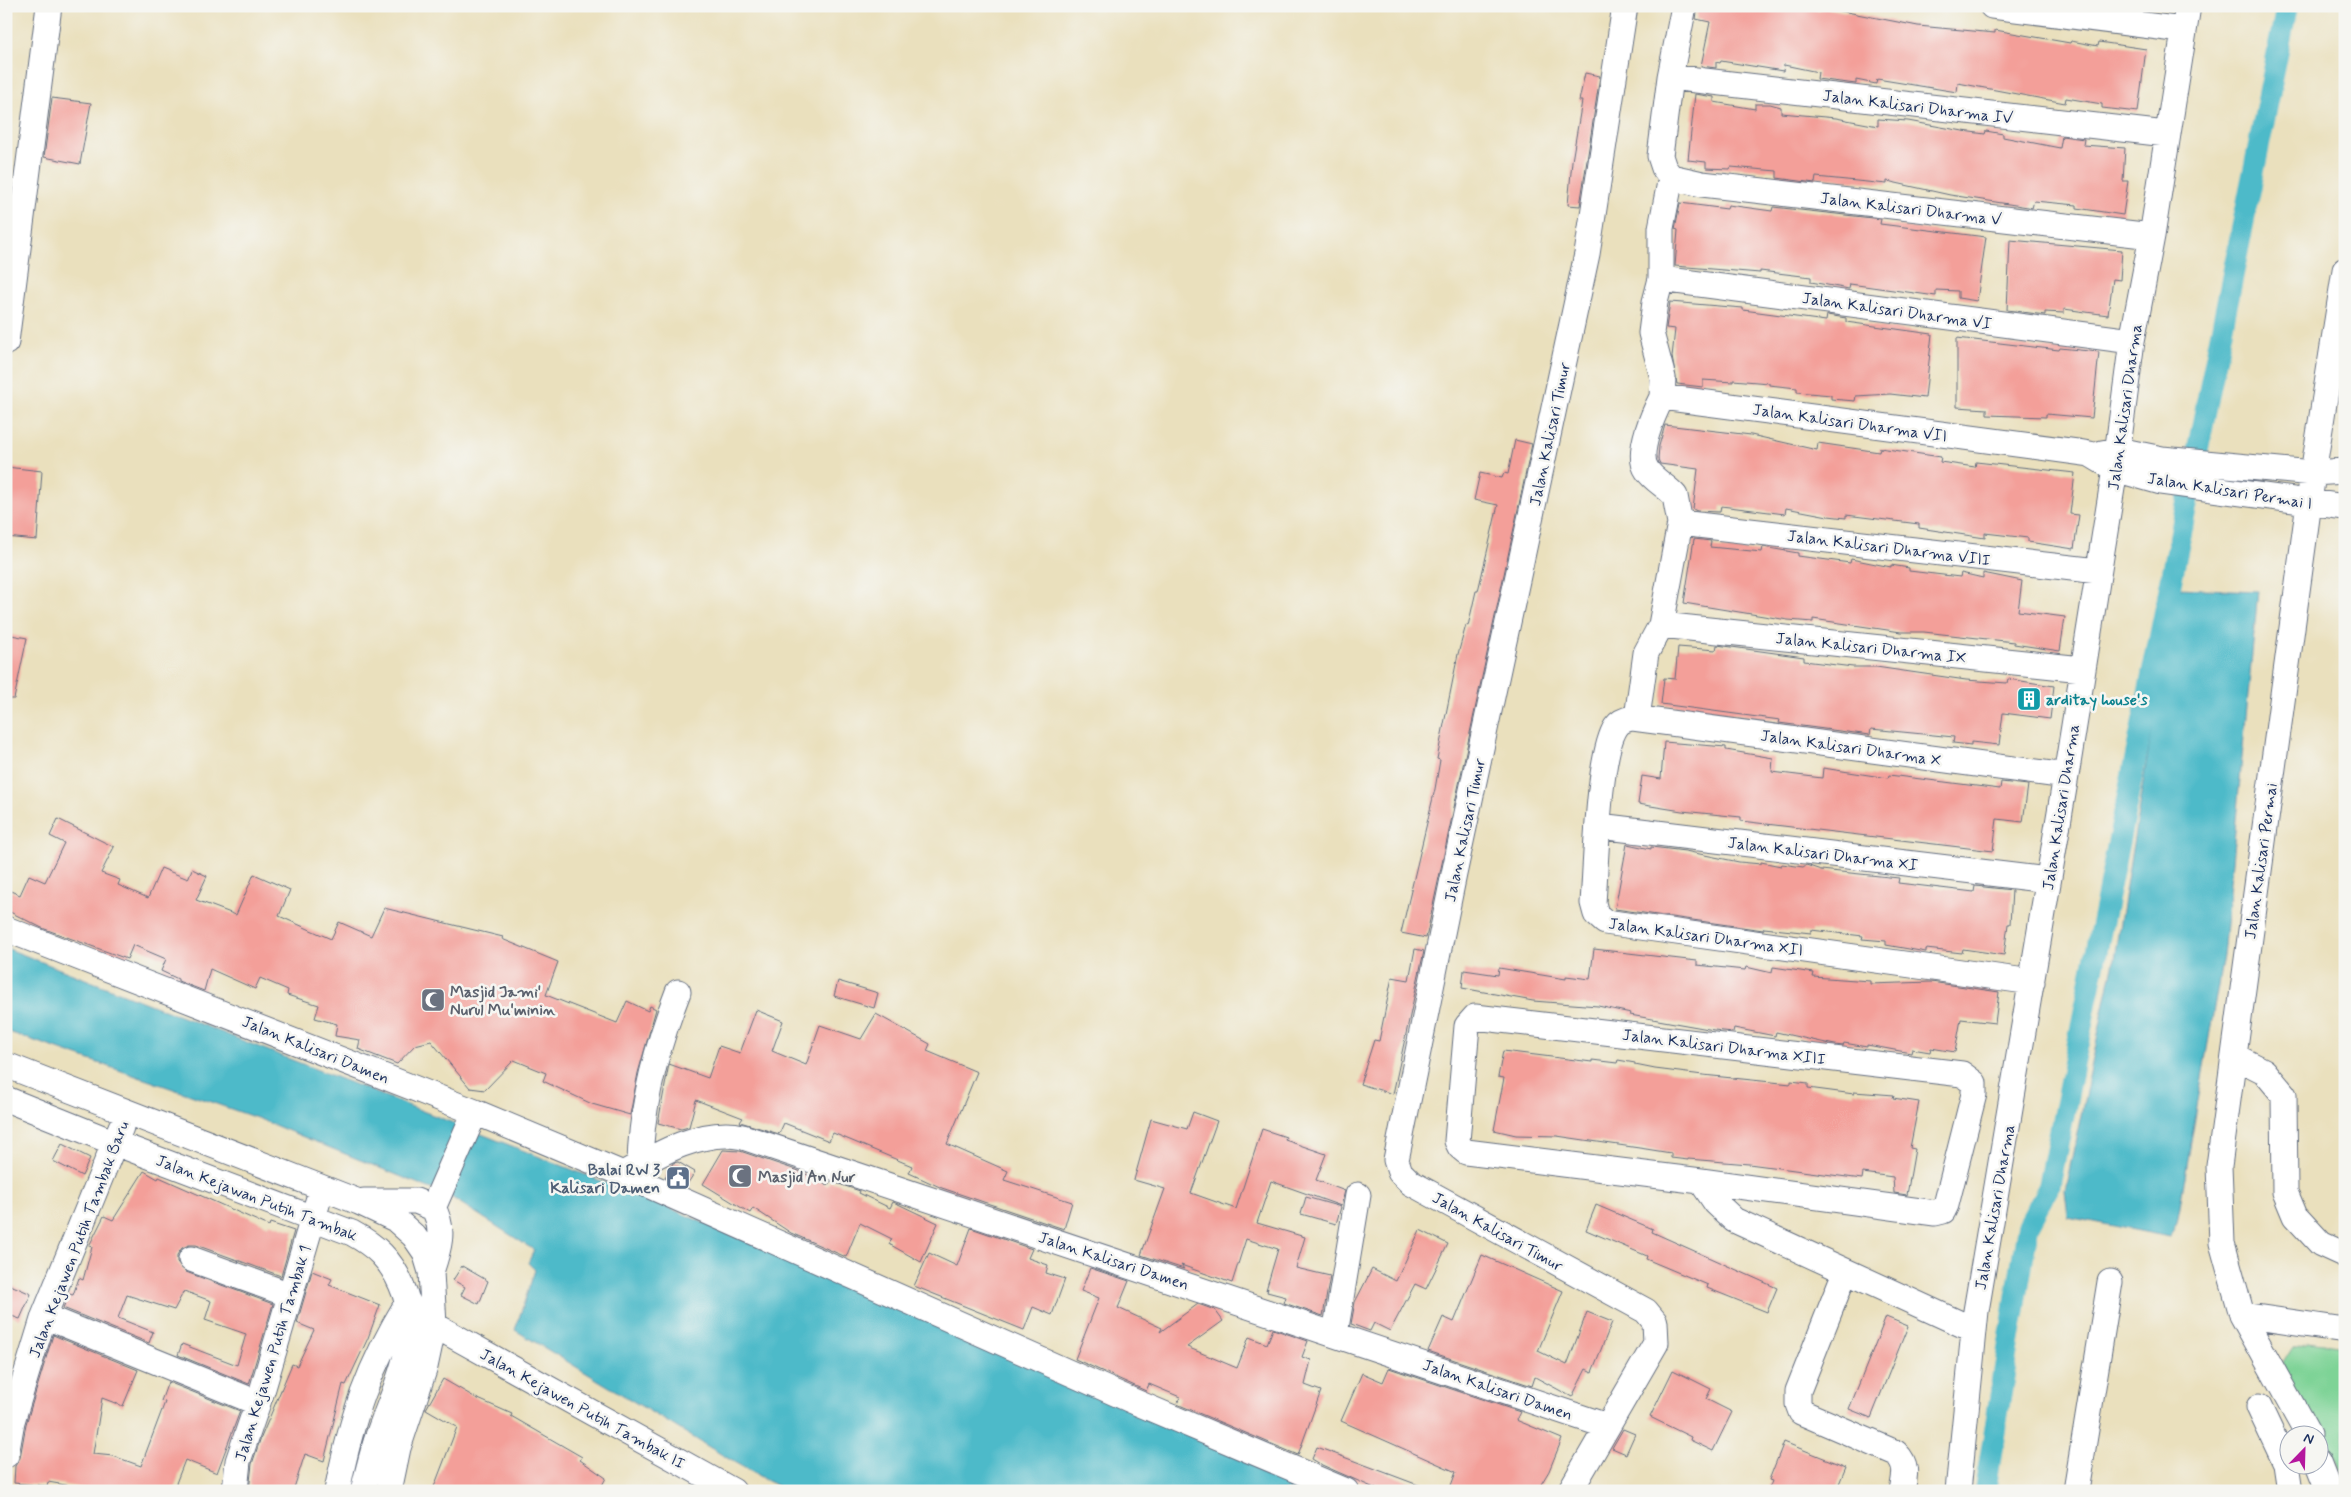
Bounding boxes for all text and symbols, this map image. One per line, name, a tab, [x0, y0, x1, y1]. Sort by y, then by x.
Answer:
street label: Jalan Kalisari Dharma IV	[1821, 85, 2014, 130]
street label: Jalan Kalisari Dharma V	[1819, 188, 2003, 231]
street label: Jalan Kalisari Dharma VI	[1801, 288, 1993, 335]
street label: Jalan Kalisari Dharma	[2103, 323, 2148, 492]
street label: Jalan Kalisari Timur	[1525, 360, 1576, 508]
street label: Jalan Kalisari Dharma VII	[1751, 399, 1948, 448]
street label: Jalan Kalisari Permai I	[2146, 468, 2314, 515]
street label: Jalan Kalisari Dharma VIII	[1786, 526, 1992, 571]
street label: Jalan Kalisari Dharma IX	[1775, 628, 1967, 669]
building icon: arditay house's	[2016, 686, 2042, 712]
place label: arditay house's	[2046, 690, 2149, 711]
street label: Jalan Kalisari Dharma	[2038, 723, 2085, 892]
street label: Jalan Kalisari Dharma X	[1759, 725, 1942, 772]
street label: Jalan Kalisari Timur	[1440, 756, 1491, 904]
street label: Jalan Kalisari Permai	[2240, 782, 2283, 941]
street label: Jalan Kalisari Dharma XI	[1727, 832, 1919, 877]
street label: Jalan Kalisari Dharma XII	[1607, 913, 1804, 962]
place label: Masjid Jami' Nurul Mu'minin	[450, 982, 556, 1021]
mosque icon: Masjid Jami' Nurul Mu'minin	[420, 987, 446, 1013]
street label: Jalan Kalisari Damen	[239, 1011, 392, 1090]
street label: Jalan Kalisari Dharma XIII	[1621, 1025, 1827, 1070]
street label: Jalan Kejawen Putih Tambak Baru	[24, 1118, 134, 1361]
street label: Jalan Kalisari Dharma	[1971, 1123, 2020, 1292]
street label: Jalan Kejawan Putih Tambak	[153, 1150, 360, 1247]
place label: Balai RW 3 Kalisari Damen	[550, 1160, 661, 1199]
mosque icon: Masjid An Nur	[727, 1163, 753, 1189]
public building icon: Balai RW 3 Kalisari Damen	[665, 1165, 691, 1191]
place label: Masjid An Nur	[758, 1167, 856, 1188]
street label: Jalan Kalisari Timur	[1428, 1188, 1567, 1277]
street label: Jalan Kalisari Damen	[1036, 1227, 1191, 1296]
street label: Jalan Kejawen Putih Tambak 1	[230, 1243, 316, 1464]
street label: Jalan Kejawen Putih Tambak II	[476, 1344, 688, 1475]
street label: Jalan Kalisari Damen	[1420, 1355, 1575, 1426]
north arrow	[2278, 1424, 2328, 1474]
text: N	[2301, 1429, 2316, 1449]

